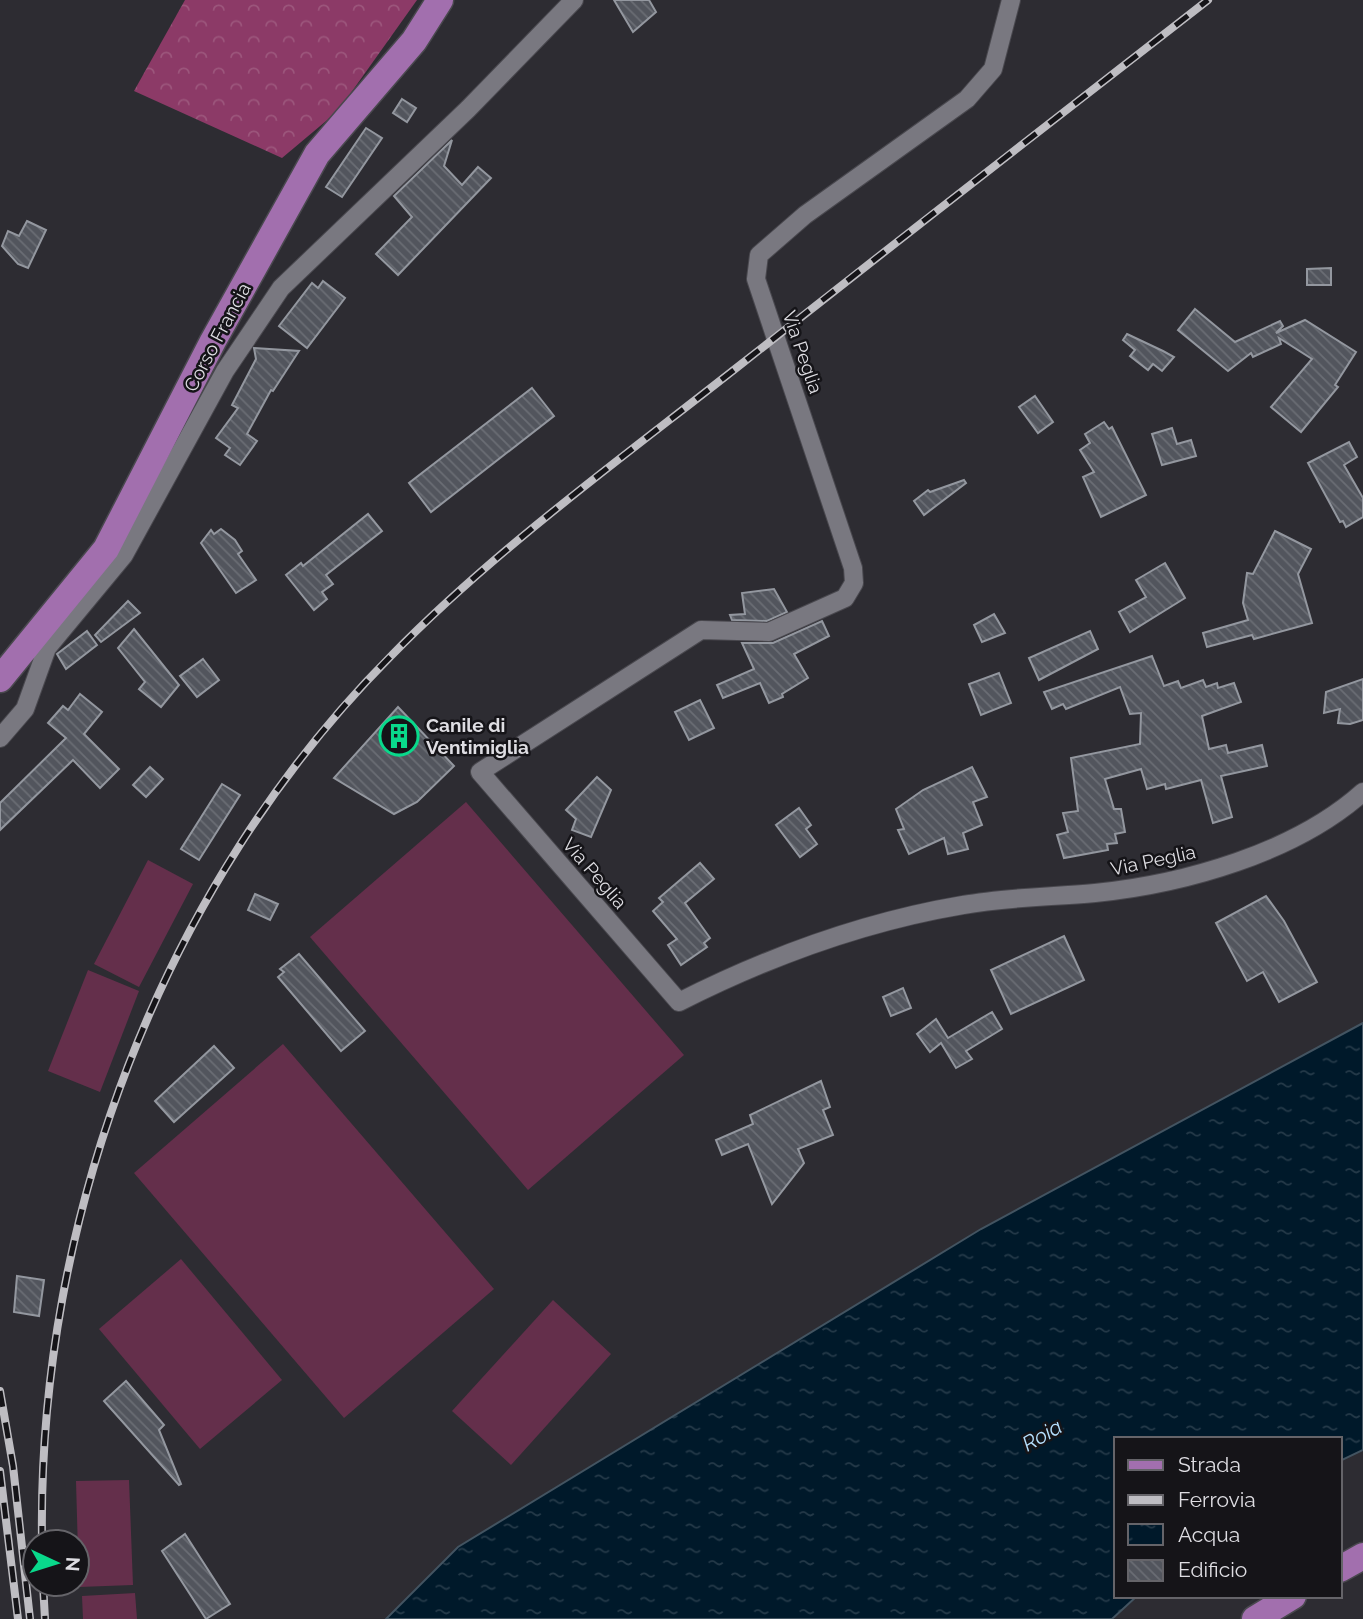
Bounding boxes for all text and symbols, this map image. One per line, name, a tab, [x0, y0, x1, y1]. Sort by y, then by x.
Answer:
street label: Corso Francia	[179, 279, 255, 395]
street label: Via Peglia	[779, 308, 827, 396]
place label: Canile di Ventimiglia	[426, 714, 529, 758]
building icon: Canile di Ventimiglia	[378, 715, 420, 757]
street label: Via Peglia	[558, 833, 632, 913]
street label: Via Peglia	[1108, 840, 1198, 880]
water label: Roia	[1018, 1414, 1066, 1456]
legend	[1114, 1437, 1342, 1598]
text: Strada	[1178, 1452, 1241, 1477]
text: Ferrovia	[1178, 1487, 1256, 1512]
text: Acqua	[1178, 1522, 1240, 1547]
north arrow	[21, 1528, 91, 1598]
text: N	[61, 1556, 84, 1572]
text: Edificio	[1178, 1557, 1247, 1582]

